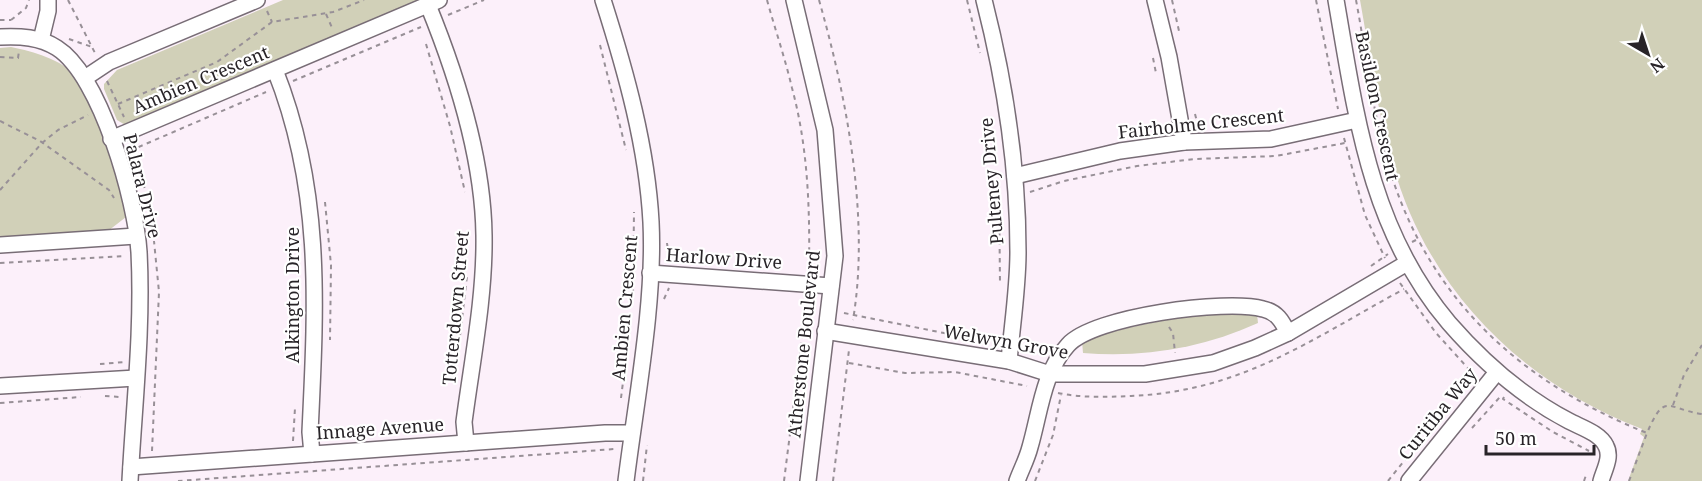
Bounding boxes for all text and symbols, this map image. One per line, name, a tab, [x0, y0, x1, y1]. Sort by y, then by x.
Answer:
north arrow	[1618, 24, 1678, 84]
street label: Basildon Crescent	[1350, 29, 1406, 183]
street label: Ambien Crescent	[129, 39, 273, 119]
text: N	[1645, 53, 1669, 78]
street label: Fairholme Crescent	[1117, 102, 1285, 144]
street label: Pulteney Drive	[974, 117, 1009, 246]
street label: Palara Drive	[118, 131, 168, 241]
street label: Alkington Drive	[280, 227, 304, 363]
street label: Totterdown Street	[436, 230, 474, 386]
street label: Ambien Crescent	[606, 234, 642, 382]
street label: Harlow Drive	[665, 242, 783, 274]
street label: Atherstone Boulevard	[781, 249, 825, 439]
street label: Welwyn Grove	[942, 318, 1071, 364]
street label: Curitiba Way	[1393, 362, 1482, 465]
street label: Innage Avenue	[315, 412, 445, 444]
scale bar	[1486, 418, 1594, 456]
text: 50 m	[1495, 426, 1537, 450]

